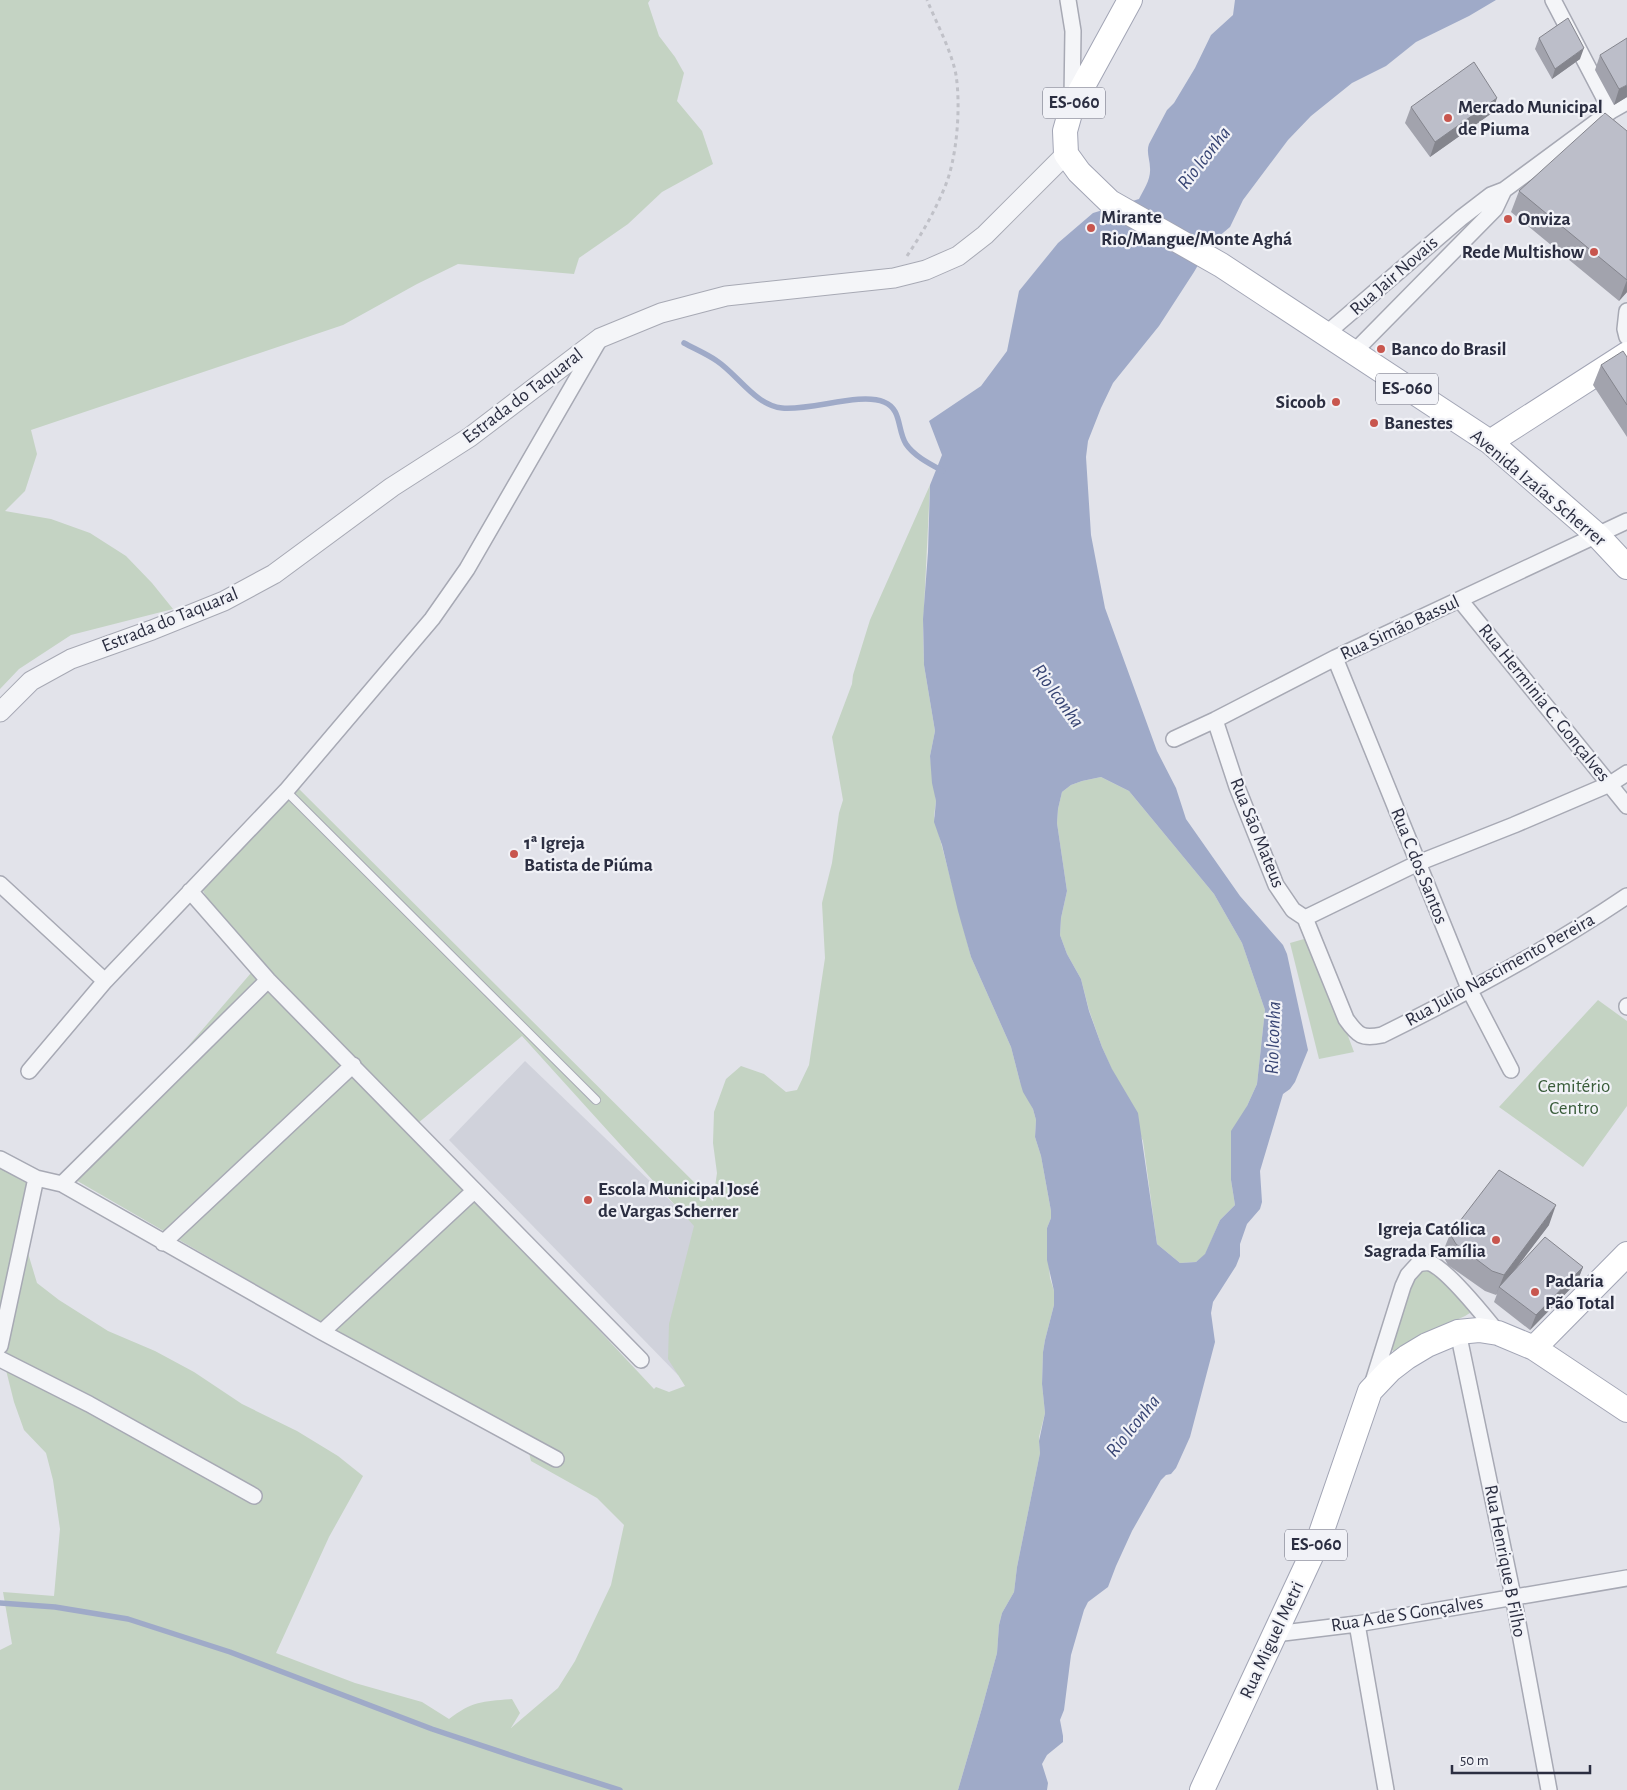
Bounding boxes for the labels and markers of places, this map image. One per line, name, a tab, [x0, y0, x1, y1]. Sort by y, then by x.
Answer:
place label: Mercado Municipal de Piuma	[1458, 98, 1603, 139]
marker: Mercado Municipal de Piuma	[1442, 112, 1454, 124]
place label: Mirante Rio/Mangue/Monte Aghá	[1101, 208, 1292, 249]
place label: Onviza	[1518, 210, 1571, 229]
marker: Onviza	[1502, 213, 1514, 225]
marker: Mirante Rio/Mangue/Monte Aghá	[1085, 222, 1097, 234]
place label: Rede Multishow	[1462, 243, 1585, 262]
marker: Rede Multishow	[1588, 246, 1600, 258]
place label: Banco do Brasil	[1391, 340, 1507, 359]
marker: Banco do Brasil	[1375, 343, 1387, 355]
place label: Sicoob	[1276, 393, 1326, 412]
marker: Sicoob	[1330, 396, 1342, 408]
place label: Banestes	[1384, 414, 1453, 433]
marker: Banestes	[1368, 417, 1380, 429]
place label: 1ª Igreja Batista de Piúma	[524, 834, 653, 875]
marker: 1ª Igreja Batista de Piúma	[508, 848, 520, 860]
place label: Escola Municipal José de Vargas Scherrer	[598, 1180, 759, 1221]
marker: Escola Municipal José de Vargas Scherrer	[582, 1194, 594, 1206]
place label: Igreja Católica Sagrada Família	[1364, 1220, 1486, 1261]
marker: Igreja Católica Sagrada Família	[1490, 1234, 1502, 1246]
place label: Padaria Pão Total	[1545, 1272, 1615, 1313]
marker: Padaria Pão Total	[1529, 1286, 1541, 1298]

